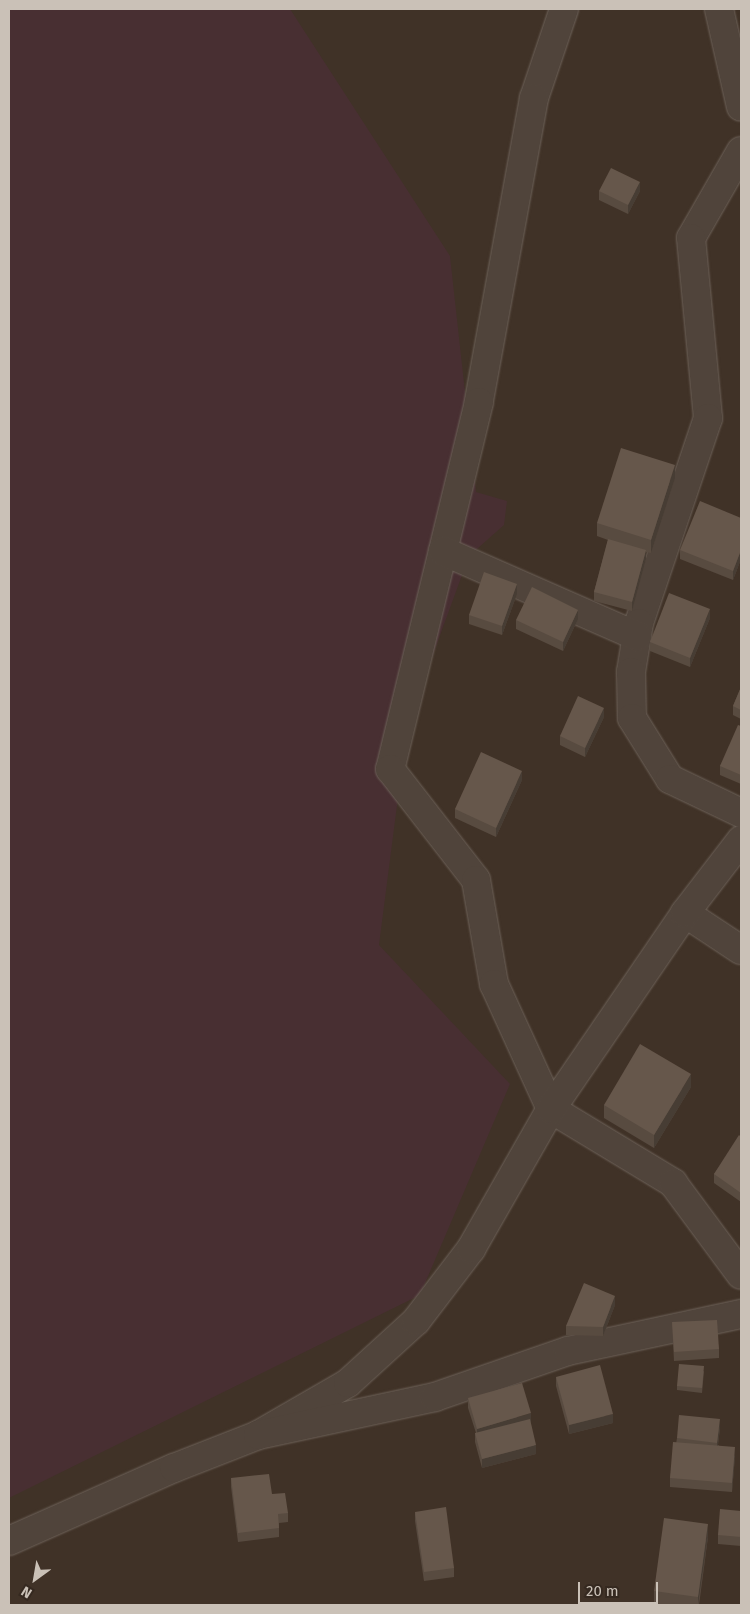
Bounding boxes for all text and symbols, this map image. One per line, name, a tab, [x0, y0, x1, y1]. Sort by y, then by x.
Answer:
north arrow	[10, 1554, 60, 1604]
scale bar	[580, 1572, 660, 1604]
text: N	[18, 1582, 35, 1602]
text: 20 m	[586, 1582, 619, 1600]

